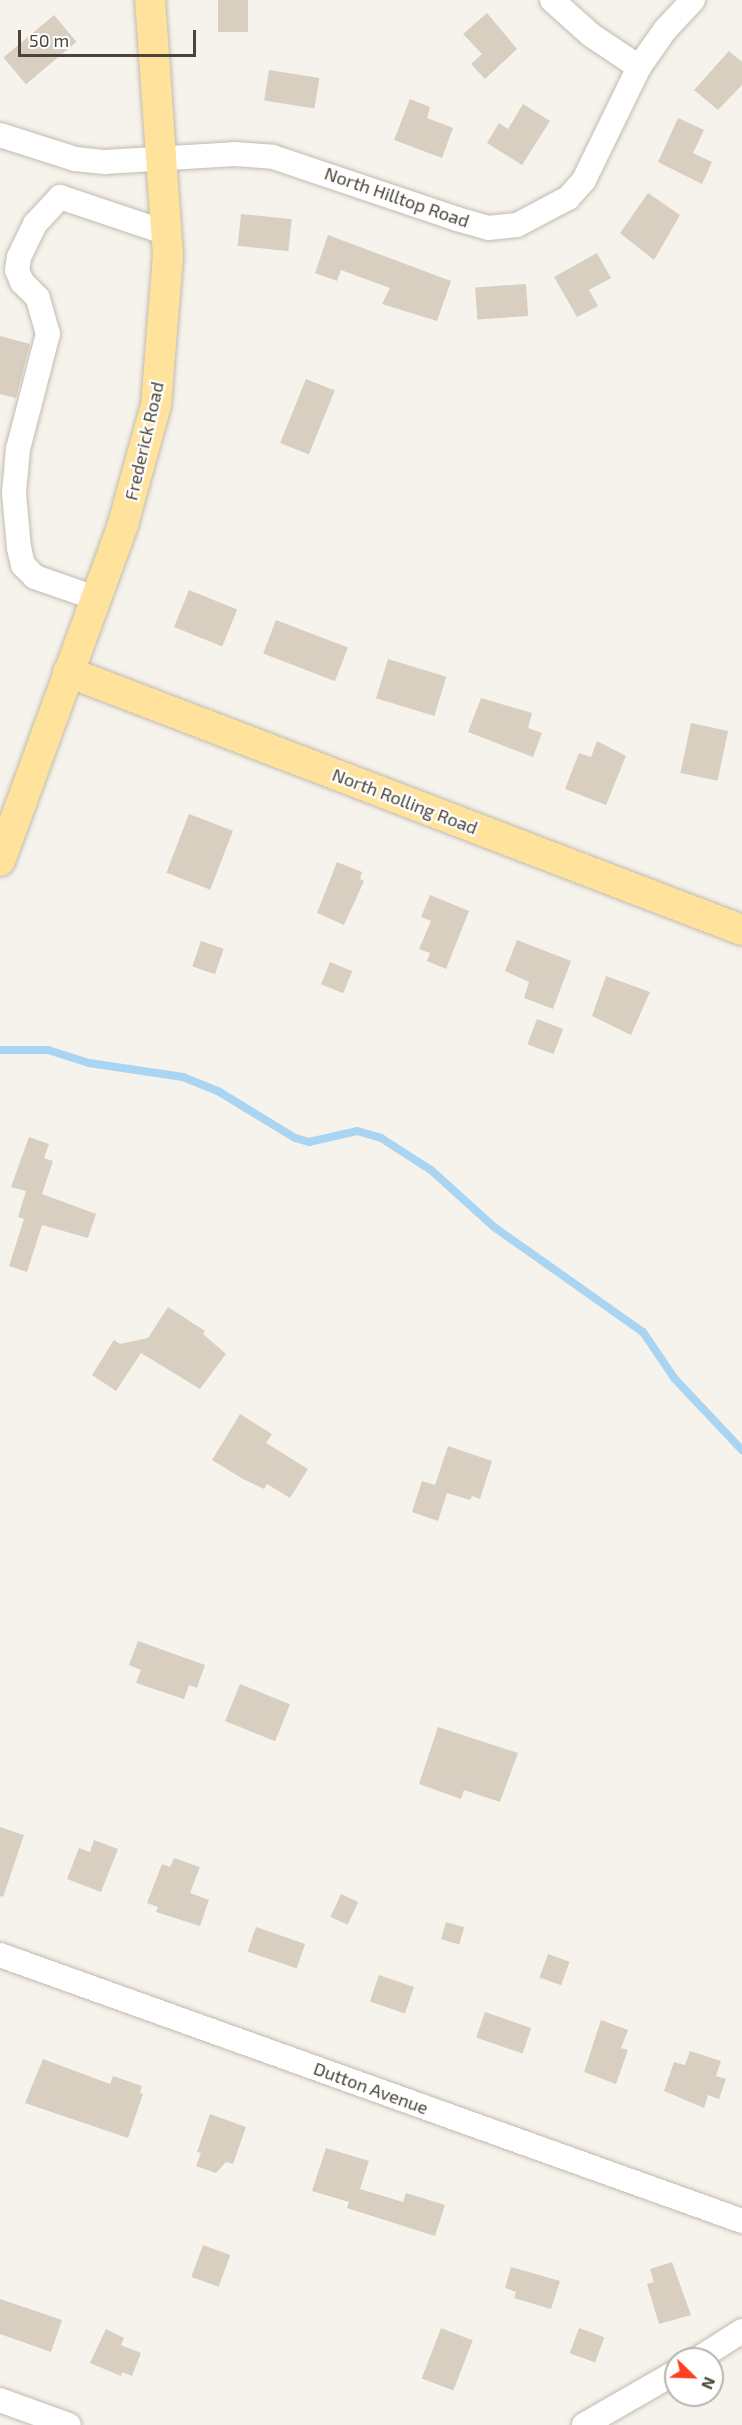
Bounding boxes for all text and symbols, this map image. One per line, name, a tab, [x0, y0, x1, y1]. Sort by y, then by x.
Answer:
scale bar	[21, 18, 200, 56]
text: 50 m	[29, 29, 69, 51]
street label: North Hilltop Road	[322, 162, 472, 232]
street label: Frederick Road	[120, 380, 168, 502]
street label: North Rolling Road	[329, 763, 481, 839]
street label: Dutton Avenue	[310, 2057, 432, 2119]
north arrow	[664, 2347, 724, 2407]
text: N	[698, 2374, 720, 2392]

